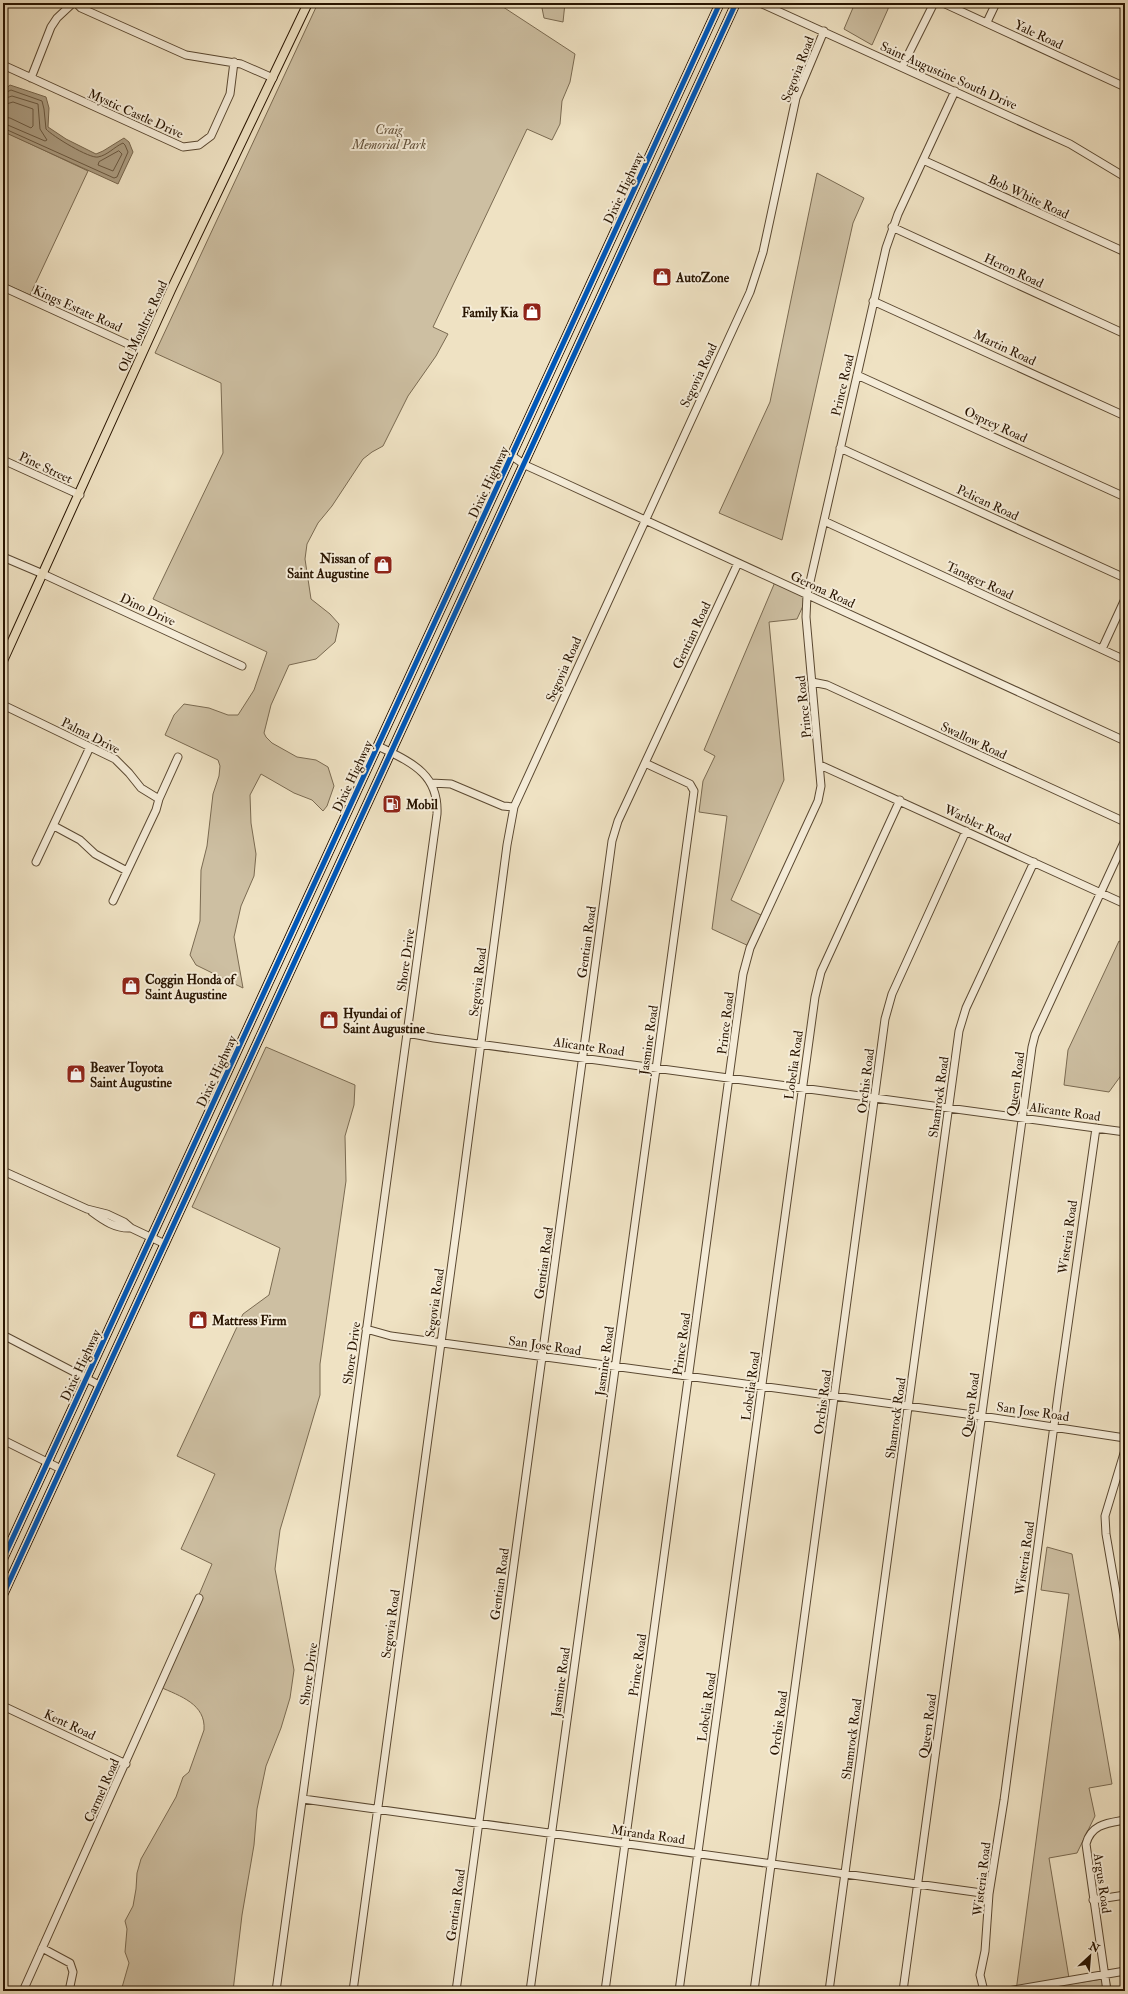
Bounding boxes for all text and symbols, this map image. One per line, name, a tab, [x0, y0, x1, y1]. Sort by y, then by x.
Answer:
street label: Yale Road	[1012, 17, 1066, 53]
street label: Segovia Road	[778, 33, 818, 105]
street label: Saint Augustine South Drive	[878, 38, 1020, 114]
street label: Mystic Castle Drive	[85, 86, 186, 143]
park label: Craig Memorial Park	[351, 122, 426, 153]
street label: Dixie Highway	[600, 150, 649, 227]
street label: Bob White Road	[986, 171, 1072, 223]
street label: Heron Road	[981, 250, 1046, 292]
shop icon: AutoZone	[651, 266, 673, 288]
place label: AutoZone	[675, 270, 730, 286]
street label: Old Moultrie Road	[115, 278, 171, 375]
street label: Kings Estate Road	[31, 282, 125, 336]
shop icon: Family Kia	[521, 301, 543, 323]
place label: Family Kia	[462, 305, 519, 322]
street label: Martin Road	[971, 327, 1039, 370]
street label: Segovia Road	[677, 340, 721, 410]
street label: Prince Road	[828, 352, 858, 418]
street label: Osprey Road	[961, 403, 1030, 448]
street label: Dixie Highway	[465, 444, 514, 521]
street label: Pine Street	[16, 449, 75, 487]
street label: Pelican Road	[954, 482, 1022, 524]
place label: Nissan of Saint Augustine	[287, 551, 372, 583]
shop icon: Nissan of Saint Augustine	[372, 554, 394, 576]
street label: Tanager Road	[943, 558, 1016, 604]
street label: Gerona Road	[788, 568, 858, 612]
street label: Dino Drive	[117, 590, 178, 630]
street label: Gentian Road	[669, 599, 715, 672]
street label: Segovia Road	[542, 634, 586, 704]
street label: Prince Road	[793, 674, 815, 739]
street label: Palma Drive	[58, 714, 123, 758]
street label: Swallow Road	[938, 719, 1010, 763]
street label: Dixie Highway	[329, 738, 378, 815]
fuel station icon: Mobil	[381, 793, 403, 815]
place label: Mobil	[405, 797, 438, 813]
street label: Warbler Road	[941, 801, 1014, 847]
street label: Gentian Road	[574, 904, 600, 979]
street label: Shore Drive	[394, 927, 418, 992]
street label: Segovia Road	[466, 946, 490, 1018]
place label: Coggin Honda of Saint Augustine	[145, 972, 238, 1004]
shop icon: Coggin Honda of Saint Augustine	[120, 975, 142, 997]
street label: Prince Road	[714, 990, 738, 1055]
street label: Jasmine Road	[636, 1004, 662, 1077]
place label: Hyundai of Saint Augustine	[343, 1006, 426, 1038]
shop icon: Hyundai of Saint Augustine	[318, 1009, 340, 1031]
street label: Lobelia Road	[781, 1029, 807, 1101]
street label: Dixie Highway	[193, 1033, 242, 1110]
street label: Alicante Road	[551, 1034, 626, 1060]
street label: Orchis Road	[854, 1047, 878, 1114]
street label: Queen Road	[1004, 1050, 1029, 1118]
street label: Shamrock Road	[925, 1055, 953, 1139]
place label: Beaver Toyota Saint Augustine	[90, 1060, 173, 1092]
shop icon: Beaver Toyota Saint Augustine	[65, 1063, 87, 1085]
street label: Alicante Road	[1027, 1099, 1102, 1125]
street label: Wisteria Road	[1055, 1199, 1081, 1276]
street label: Gentian Road	[531, 1225, 557, 1300]
street label: Segovia Road	[422, 1267, 448, 1339]
shop icon: Mattress Firm	[187, 1309, 209, 1331]
street label: Prince Road	[670, 1311, 694, 1376]
place label: Mattress Firm	[211, 1313, 288, 1329]
street label: Shore Drive	[340, 1320, 364, 1385]
street label: Jasmine Road	[592, 1325, 618, 1398]
street label: Dixie Highway	[57, 1327, 106, 1404]
street label: San Jose Road	[508, 1333, 583, 1359]
street label: Lobelia Road	[738, 1350, 764, 1422]
street label: Orchis Road	[811, 1368, 836, 1436]
street label: Queen Road	[959, 1371, 984, 1439]
street label: Shamrock Road	[882, 1376, 910, 1460]
street label: San Jose Road	[996, 1399, 1071, 1425]
street label: Wisteria Road	[1012, 1520, 1038, 1597]
street label: Gentian Road	[487, 1546, 513, 1621]
street label: Segovia Road	[378, 1588, 404, 1660]
street label: Prince Road	[626, 1632, 650, 1697]
street label: Shore Drive	[297, 1641, 321, 1706]
street label: Jasmine Road	[548, 1646, 574, 1719]
street label: Lobelia Road	[694, 1671, 720, 1743]
street label: Orchis Road	[767, 1689, 792, 1757]
street label: Queen Road	[916, 1692, 941, 1760]
street label: Shamrock Road	[838, 1697, 866, 1781]
street label: Kent Road	[41, 1706, 98, 1744]
street label: Carmel Road	[81, 1755, 123, 1825]
street label: Miranda Road	[610, 1822, 686, 1848]
street label: Wisteria Road	[969, 1841, 995, 1918]
street label: Argus Road	[1090, 1851, 1114, 1915]
street label: Gentian Road	[443, 1867, 469, 1942]
north arrow	[1070, 1936, 1110, 1976]
text: N	[1086, 1939, 1102, 1956]

